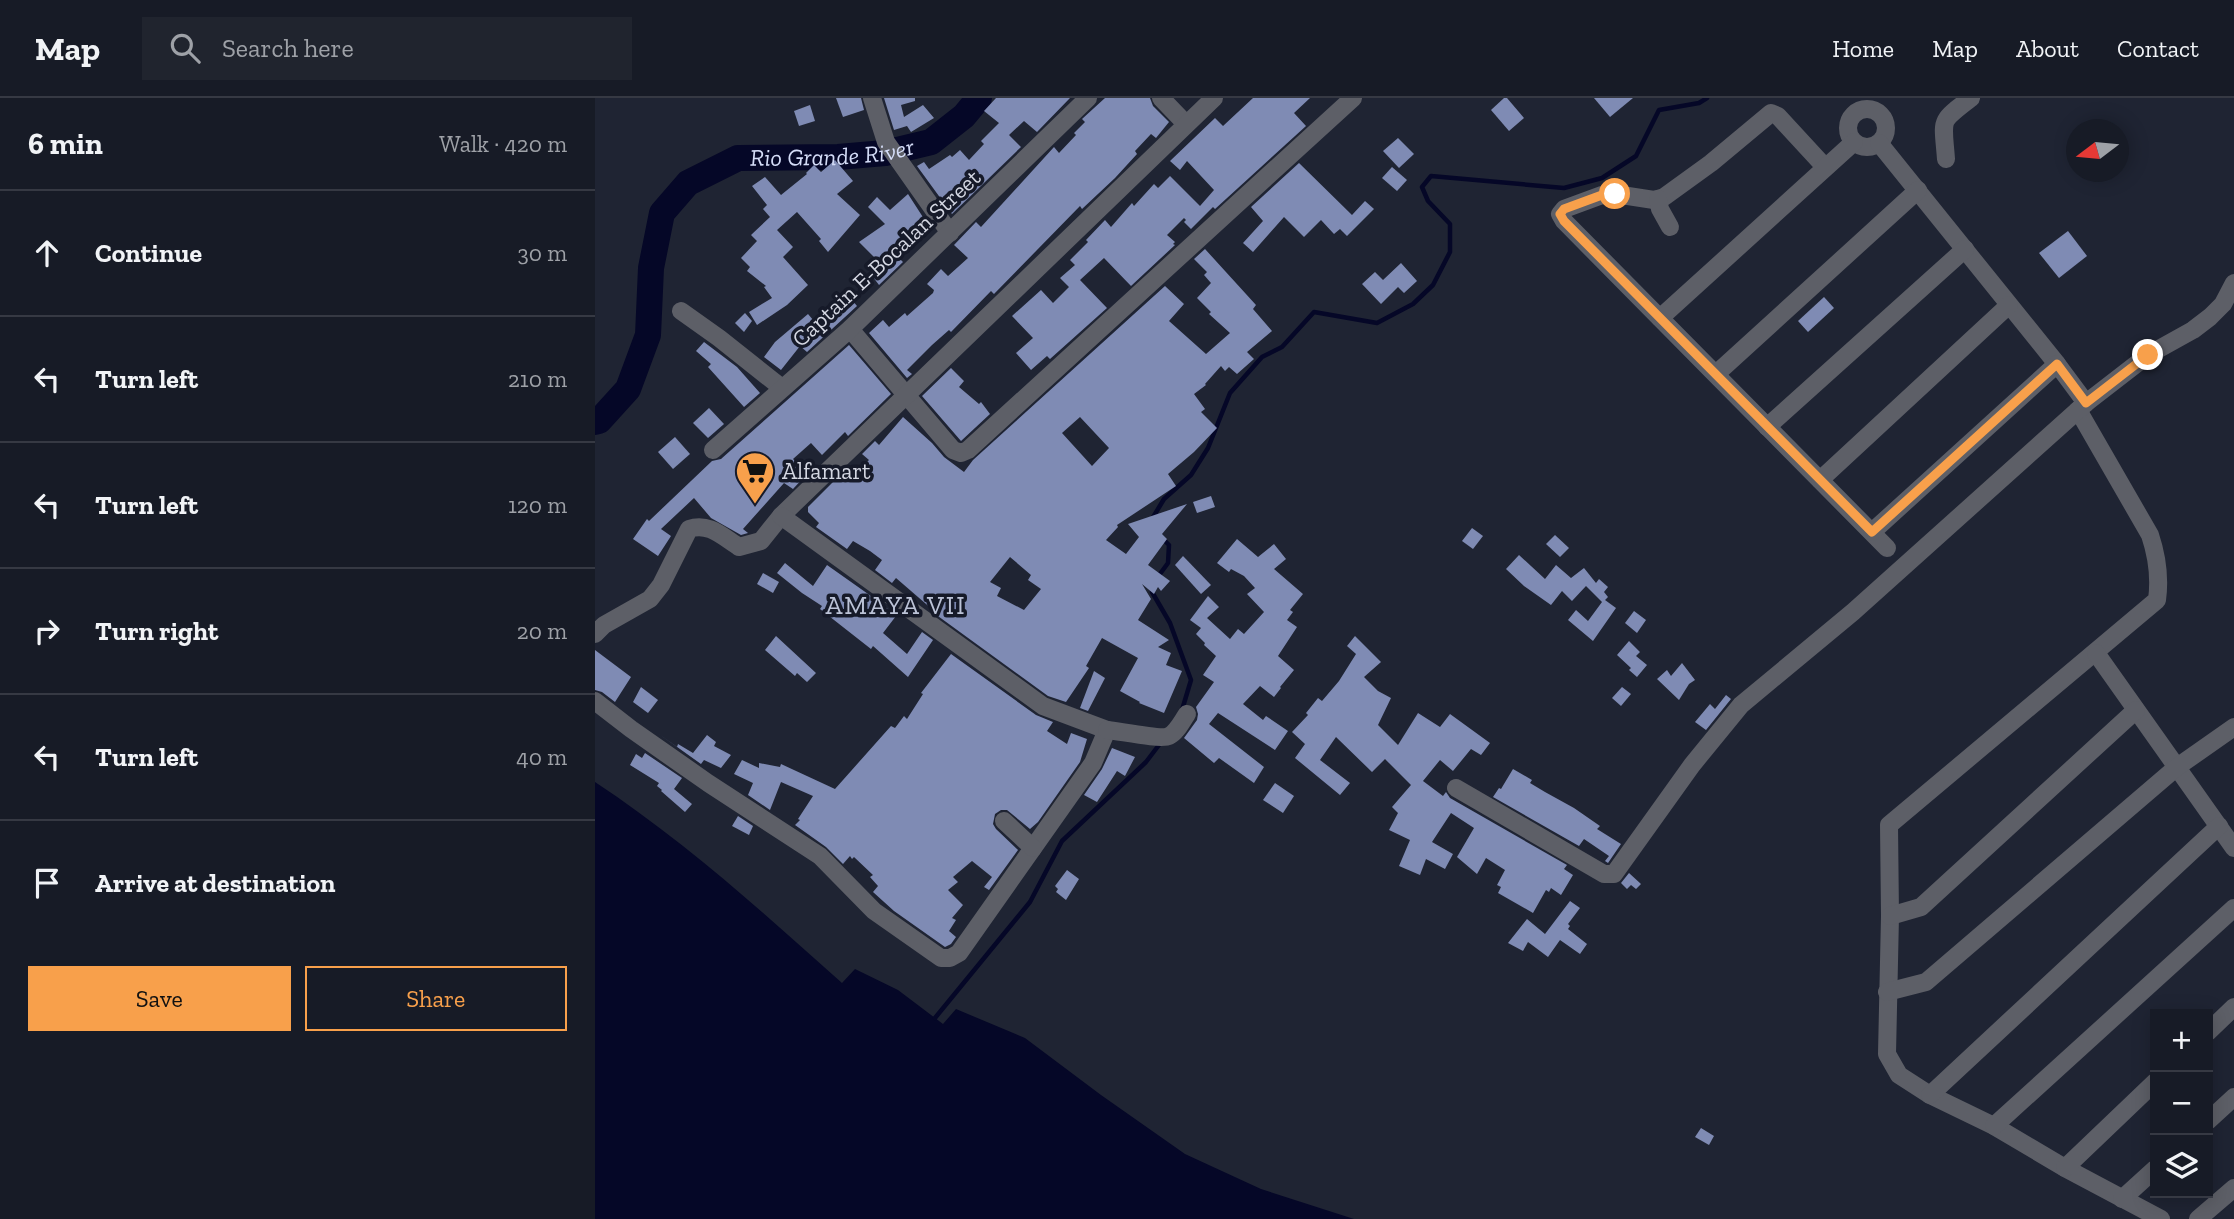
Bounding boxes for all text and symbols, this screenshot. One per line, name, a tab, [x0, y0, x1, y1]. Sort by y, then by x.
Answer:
search box	[142, 17, 632, 80]
text: Map	[35, 29, 100, 68]
icon: search	[166, 29, 204, 67]
text: Search here	[222, 32, 354, 64]
text: Home	[1832, 34, 1894, 63]
text: Map	[1932, 34, 1978, 63]
text: About	[2016, 34, 2079, 63]
text: Contact	[2117, 34, 2199, 63]
north arrow	[2066, 119, 2129, 182]
text: 6 min	[28, 126, 103, 162]
text: Walk · 420 m	[439, 130, 567, 158]
water label: Rio Grande River	[750, 131, 918, 172]
street label: Captain E-Bocalan Street	[786, 163, 986, 353]
route start	[1599, 178, 1630, 209]
icon: ahead	[28, 234, 66, 272]
text: Continue	[95, 237, 202, 269]
text: 30 m	[517, 239, 567, 267]
route end	[2132, 339, 2163, 370]
icon: left	[28, 360, 66, 398]
text: Turn left	[95, 363, 198, 395]
text: 210 m	[508, 365, 567, 393]
supermarket icon: Alfamart	[734, 450, 776, 505]
place label: Alfamart	[782, 457, 871, 485]
icon: left	[28, 486, 66, 524]
text: Turn left	[95, 489, 198, 521]
text: 120 m	[508, 491, 567, 519]
district label: AMAYA VII	[825, 589, 967, 621]
icon: right	[28, 612, 66, 650]
text: Turn right	[95, 615, 218, 647]
text: 20 m	[517, 617, 567, 645]
icon: left	[28, 738, 66, 776]
text: Turn left	[95, 741, 198, 773]
text: 40 m	[516, 743, 567, 771]
icon: arrive	[28, 864, 66, 902]
text: Arrive at destination	[95, 867, 335, 899]
button: Save	[28, 966, 291, 1031]
button: Share	[305, 966, 567, 1031]
map controls	[2150, 1009, 2213, 1198]
button: +	[2150, 1009, 2213, 1072]
button: −	[2150, 1072, 2213, 1135]
button: layers	[2150, 1135, 2213, 1198]

